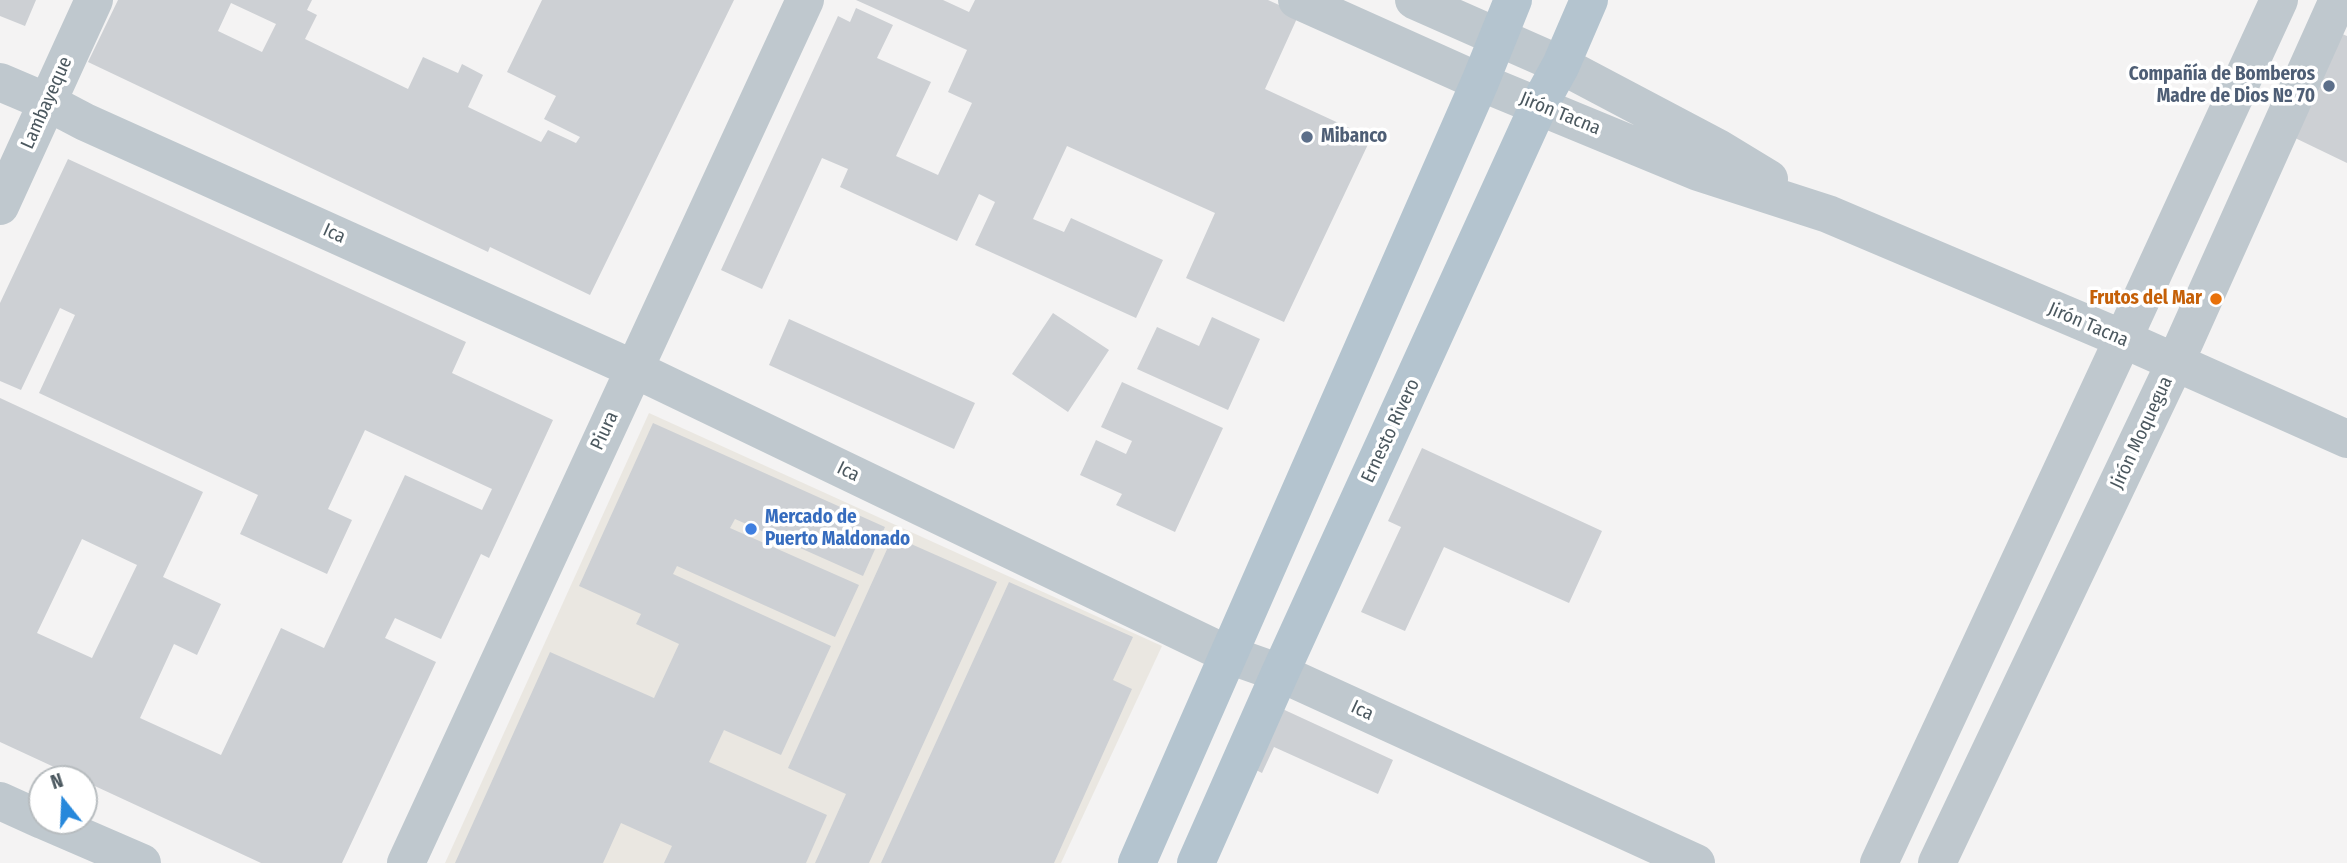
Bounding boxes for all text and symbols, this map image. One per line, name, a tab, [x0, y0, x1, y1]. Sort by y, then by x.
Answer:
street label: Lambayeque	[17, 53, 77, 153]
place label: Compañía de Bomberos Madre de Dios Nº 70	[2129, 64, 2315, 108]
marker: Compañía de Bomberos Madre de Dios Nº 70	[2321, 78, 2337, 94]
street label: Jirón Tacna	[1516, 87, 1604, 141]
place label: Mibanco	[1321, 126, 1387, 148]
marker: Mibanco	[1299, 129, 1315, 145]
street label: Ica	[319, 219, 349, 249]
place label: Frutos del Mar	[2090, 288, 2202, 310]
marker: Frutos del Mar	[2208, 291, 2224, 307]
street label: Jirón Tacna	[2044, 298, 2132, 352]
street label: Jirón Moquegua	[2106, 373, 2178, 493]
street label: Ernesto Rivero	[1357, 375, 1425, 487]
street label: Piura	[586, 408, 624, 454]
street label: Ica	[833, 457, 863, 487]
place label: Mercado de Puerto Maldonado	[765, 507, 910, 551]
marker: Mercado de Puerto Maldonado	[743, 521, 759, 537]
street label: Ica	[1347, 696, 1377, 726]
north arrow	[28, 765, 98, 835]
text: N	[48, 769, 66, 794]

